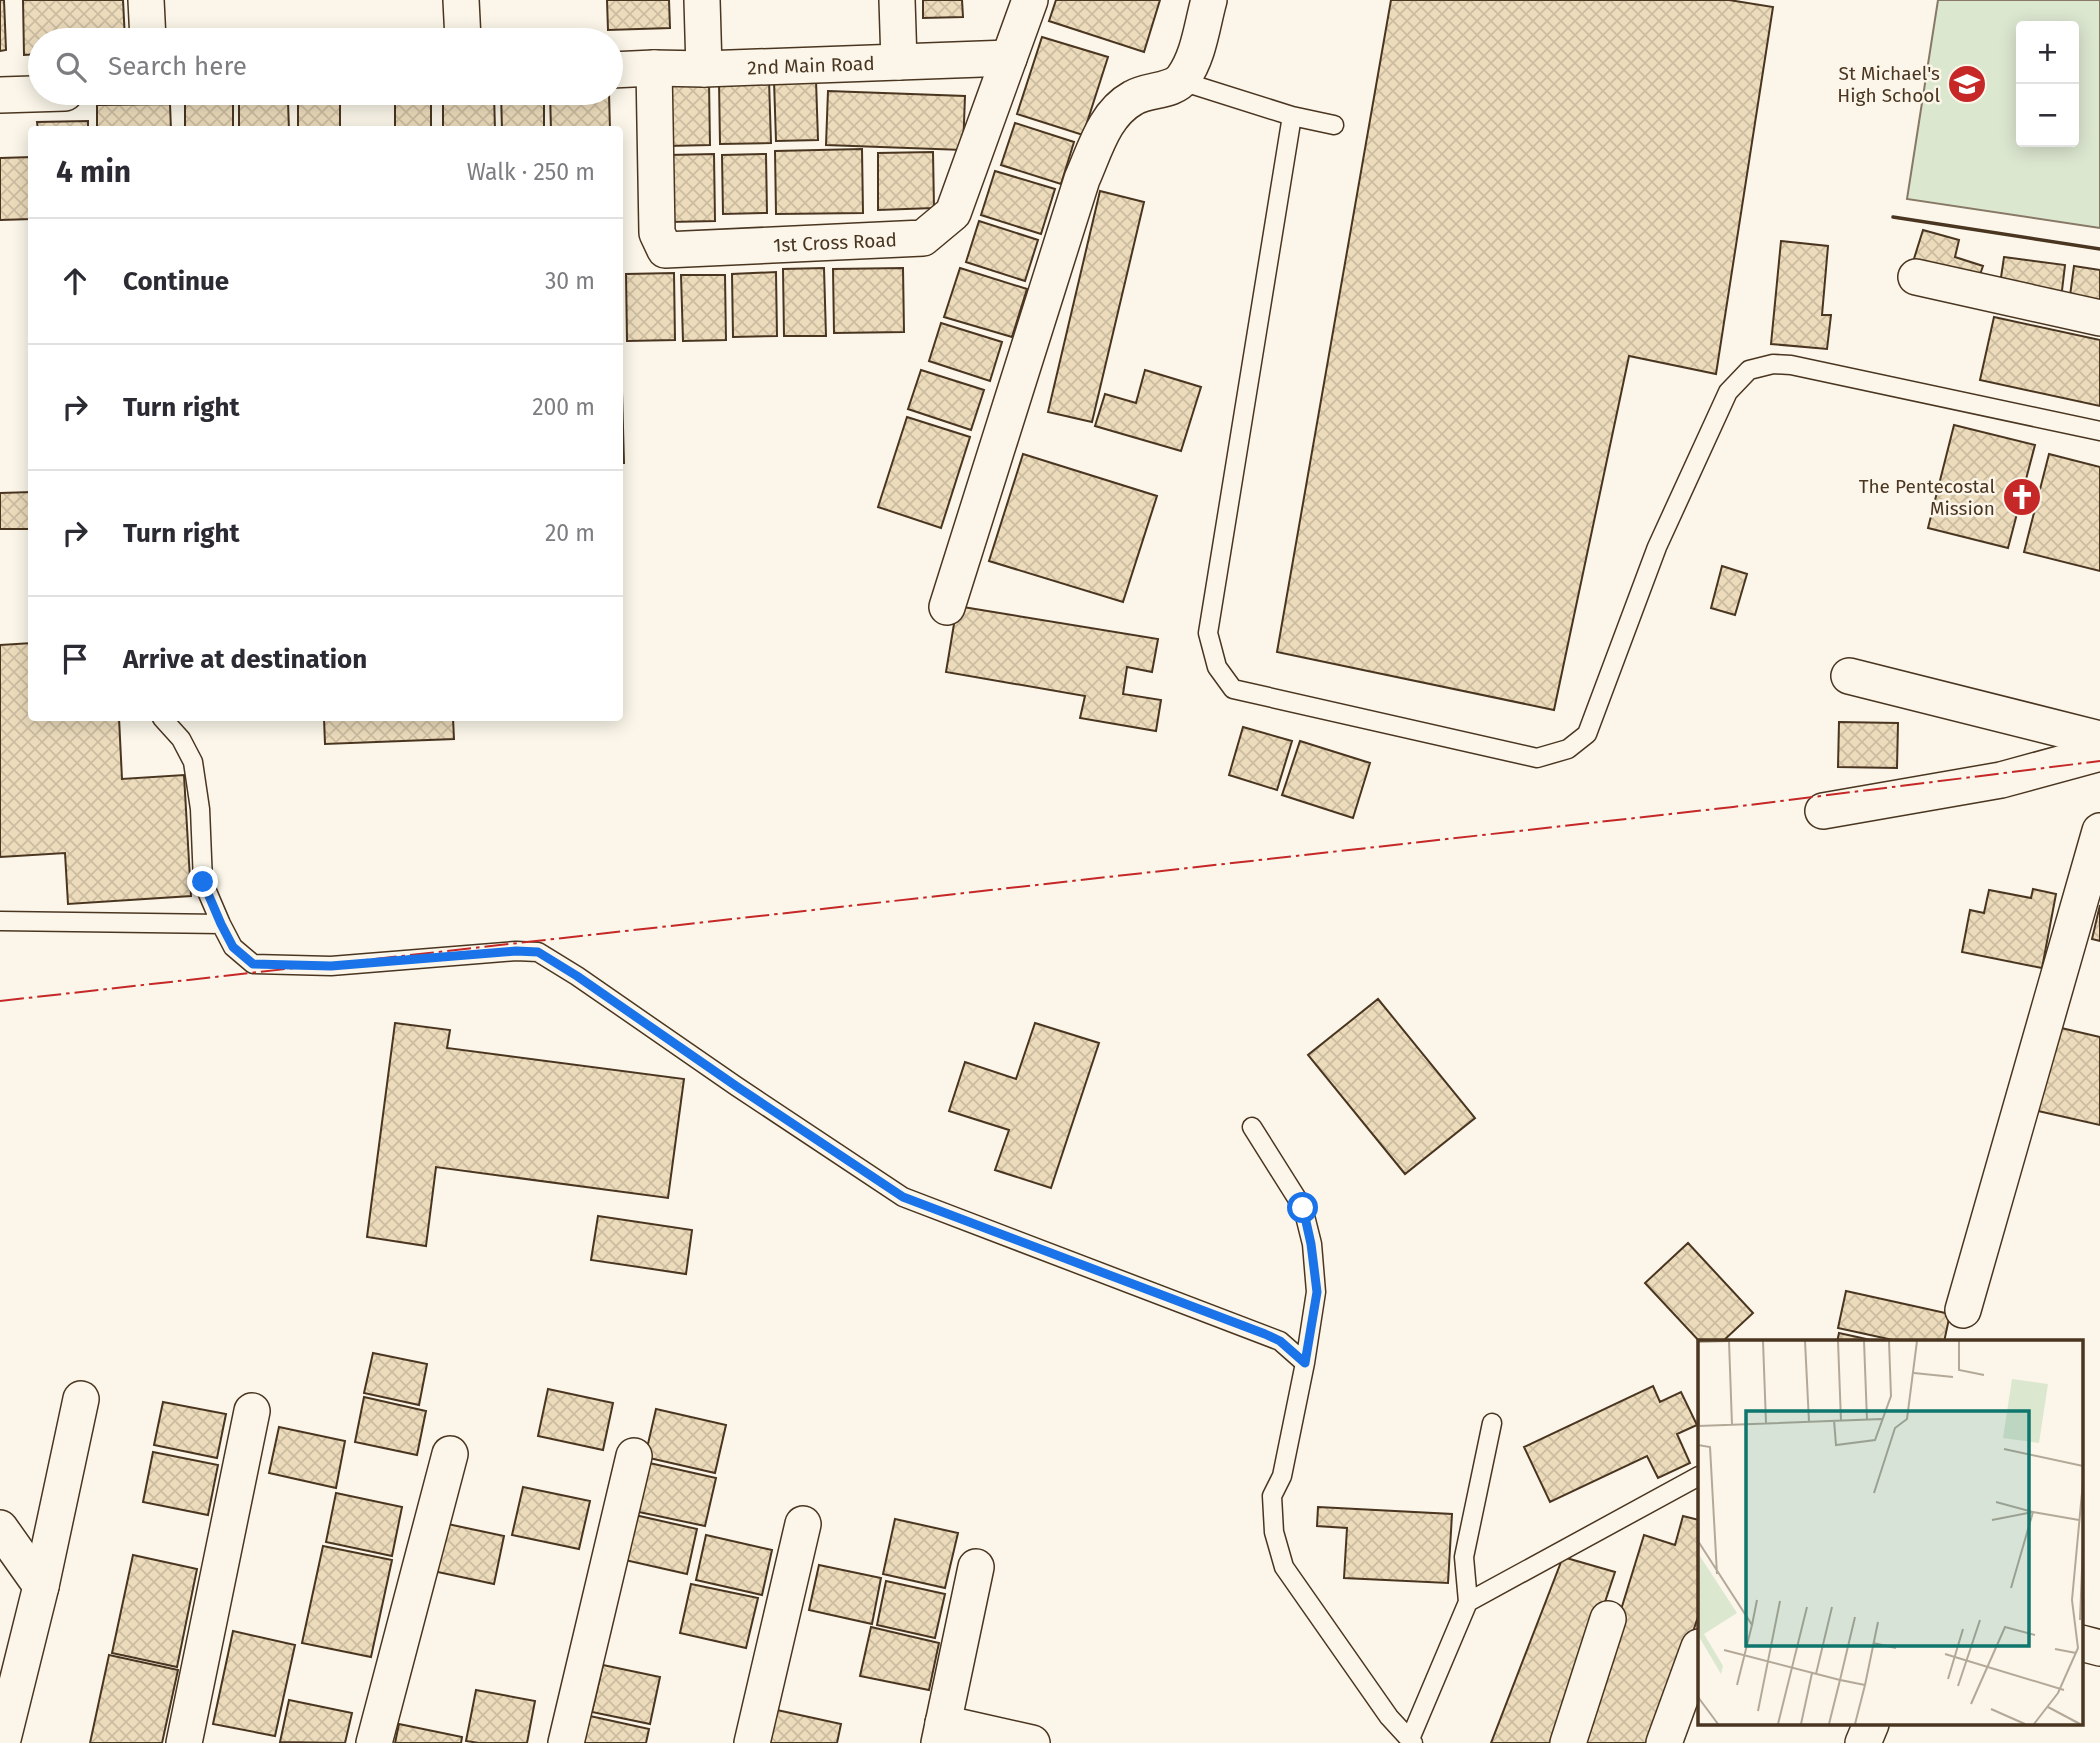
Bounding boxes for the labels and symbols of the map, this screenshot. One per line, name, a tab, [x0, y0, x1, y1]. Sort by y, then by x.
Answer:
street label: 2nd Main Road	[747, 51, 875, 79]
place label: St Michael's High School	[1837, 62, 1940, 107]
school or university icon: St Michael's High School	[1946, 63, 1988, 105]
street label: 1st Cross Road	[773, 228, 897, 256]
place label: The Pentecostal Mission	[1859, 475, 1995, 520]
church icon: The Pentecostal Mission	[2001, 476, 2043, 518]
route end	[187, 866, 218, 897]
route start	[1287, 1192, 1318, 1223]
inset map	[1698, 1340, 2082, 1726]

